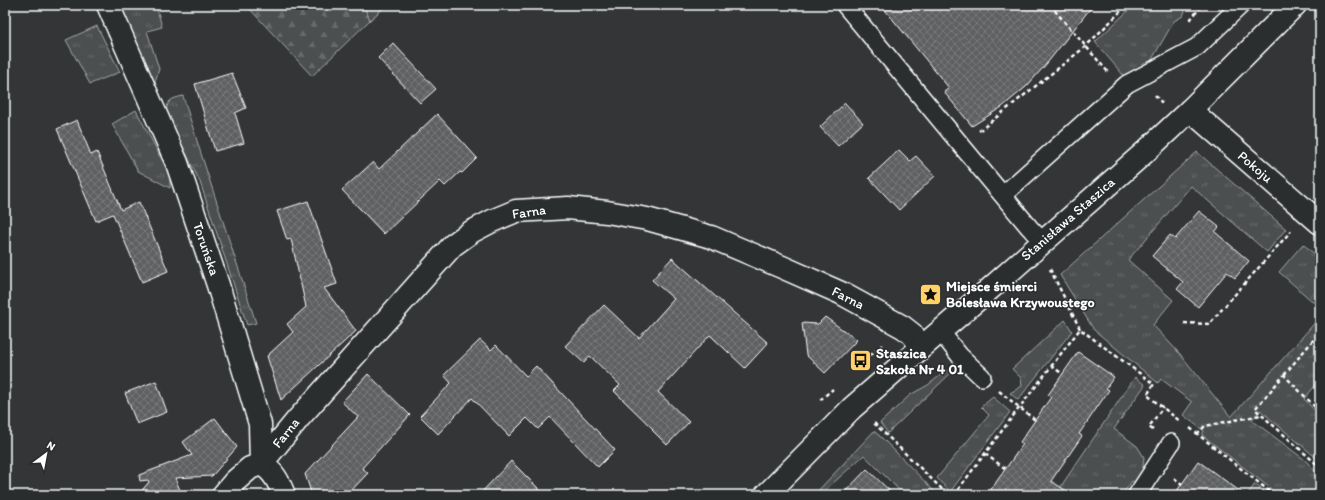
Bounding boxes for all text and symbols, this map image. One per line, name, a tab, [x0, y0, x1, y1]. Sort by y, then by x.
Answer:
street label: Pokoju	[1234, 147, 1276, 187]
street label: Stanisława Staszica	[1018, 173, 1119, 264]
street label: Farna	[511, 201, 547, 223]
street label: Toruńska	[189, 220, 223, 279]
place label: Miejsce śmierci Bolesława Krzywoustego	[946, 278, 1095, 311]
place icon: Miejsce śmierci Bolesława Krzywoustego	[917, 281, 943, 307]
street label: Farna	[829, 283, 867, 313]
place label: Staszica Szkoła Nr 4 01	[876, 345, 964, 378]
bus stop icon: Staszica Szkoła Nr 4 01	[847, 348, 873, 374]
street label: Farna	[269, 414, 303, 452]
north arrow	[26, 434, 66, 474]
text: N	[44, 438, 58, 453]

